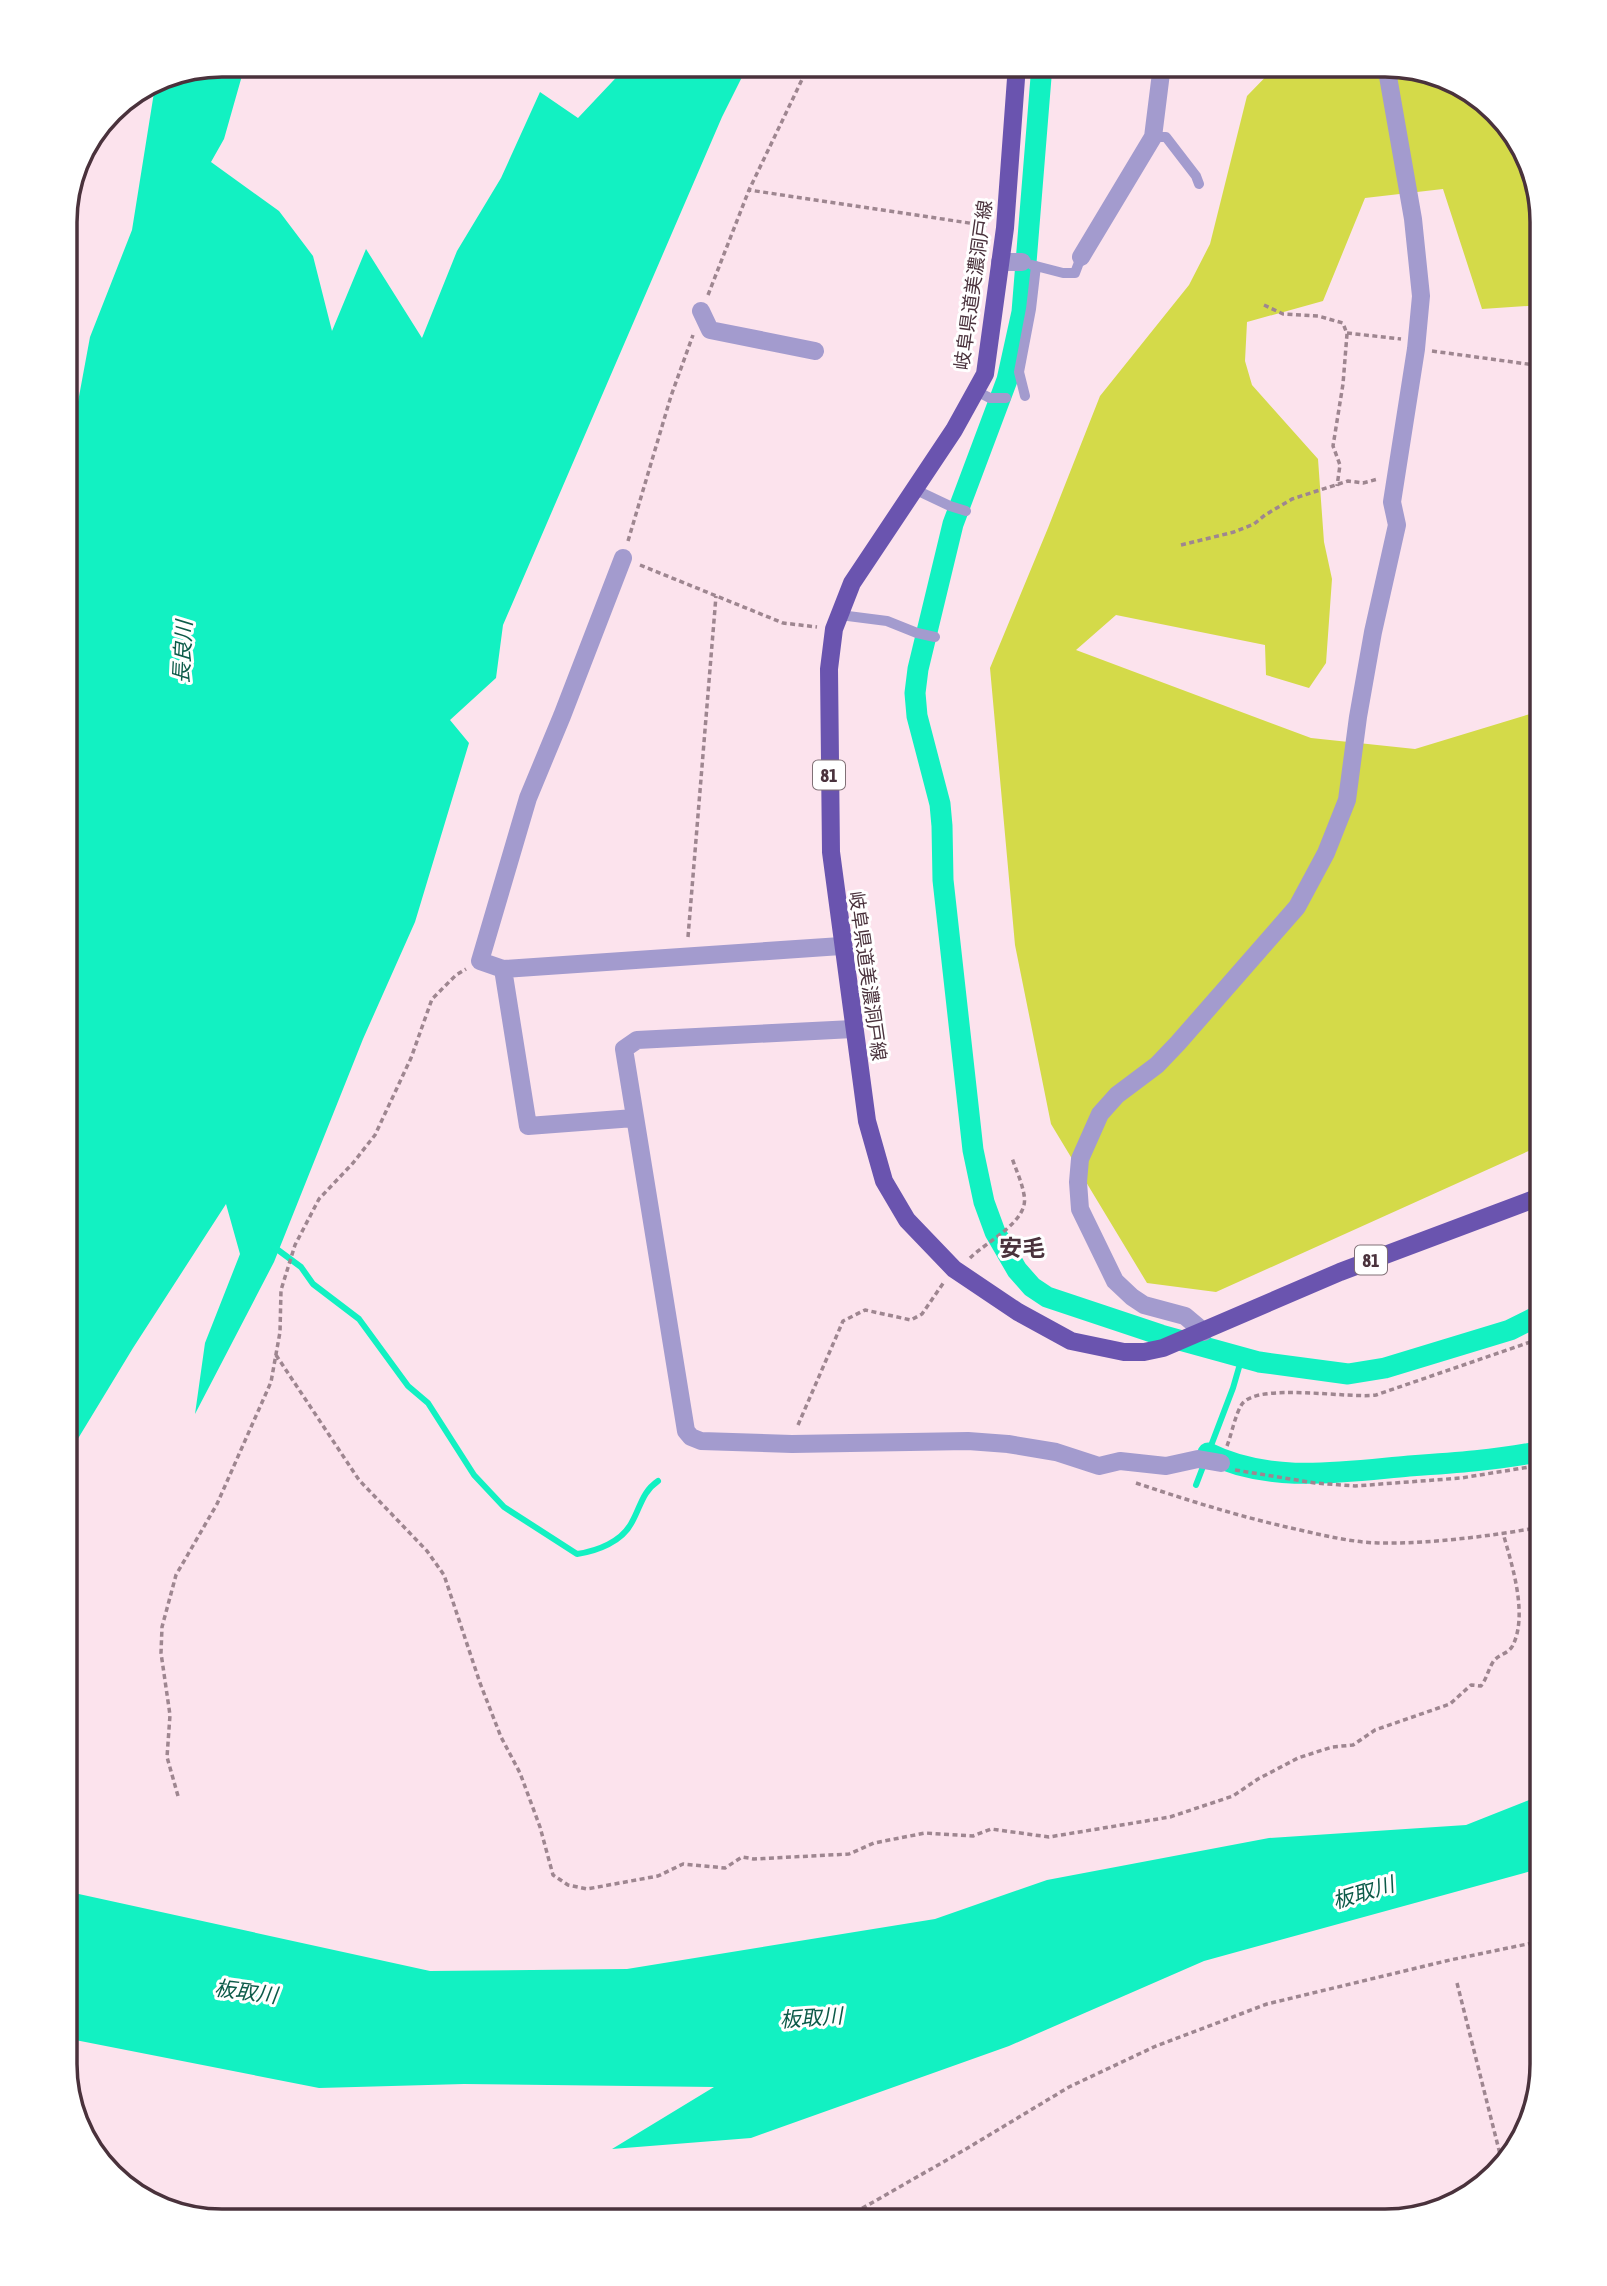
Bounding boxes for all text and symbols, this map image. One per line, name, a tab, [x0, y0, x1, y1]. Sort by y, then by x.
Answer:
street label: 岐阜県道美濃洞戸線	[950, 199, 996, 371]
water label: 長良川	[168, 618, 196, 684]
road number: 81	[813, 760, 845, 790]
street label: 岐阜県道美濃洞戸線	[845, 890, 891, 1062]
district label: 安毛	[999, 1235, 1045, 1261]
road number: 81	[1355, 1246, 1387, 1274]
water label: 板取川	[1329, 1871, 1399, 1913]
water label: 板取川	[213, 1975, 281, 2007]
water label: 板取川	[779, 2003, 845, 2031]

